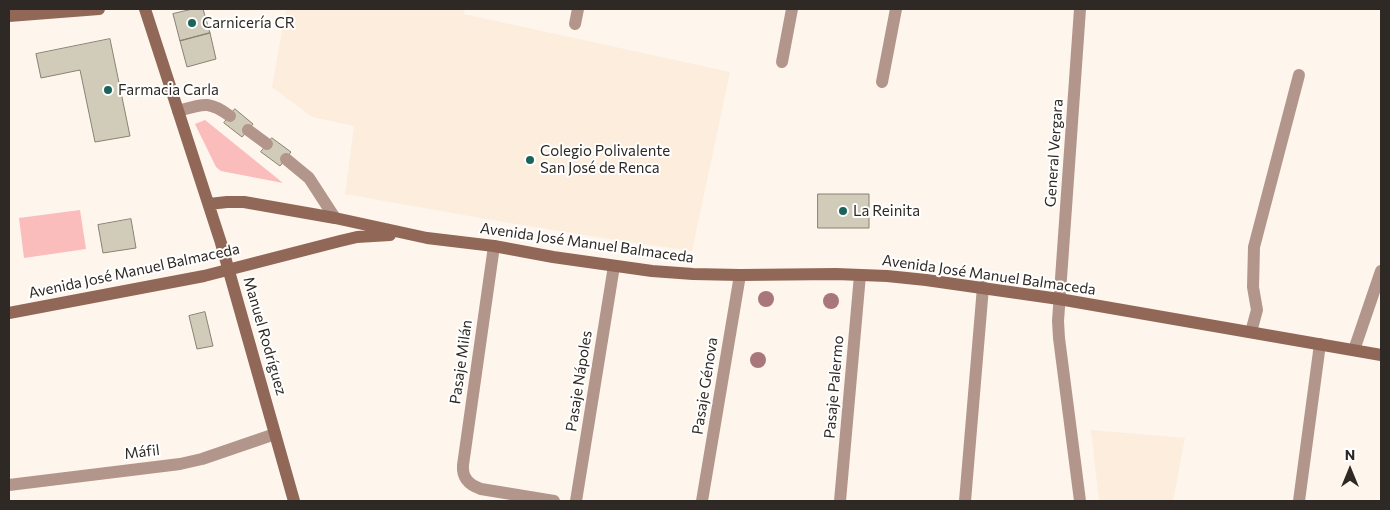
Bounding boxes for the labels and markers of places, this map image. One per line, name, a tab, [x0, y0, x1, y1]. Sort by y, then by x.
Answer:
place label: Carnicería CR	[202, 14, 295, 32]
marker: Carnicería CR	[186, 17, 198, 29]
place label: Farmacia Carla	[118, 81, 219, 99]
marker: Farmacia Carla	[102, 84, 114, 96]
place label: Colegio Polivalente San José de Renca	[540, 142, 670, 177]
marker: Colegio Polivalente San José de Renca	[524, 154, 536, 166]
place label: La Reinita	[853, 202, 920, 220]
marker: La Reinita	[837, 205, 849, 217]

